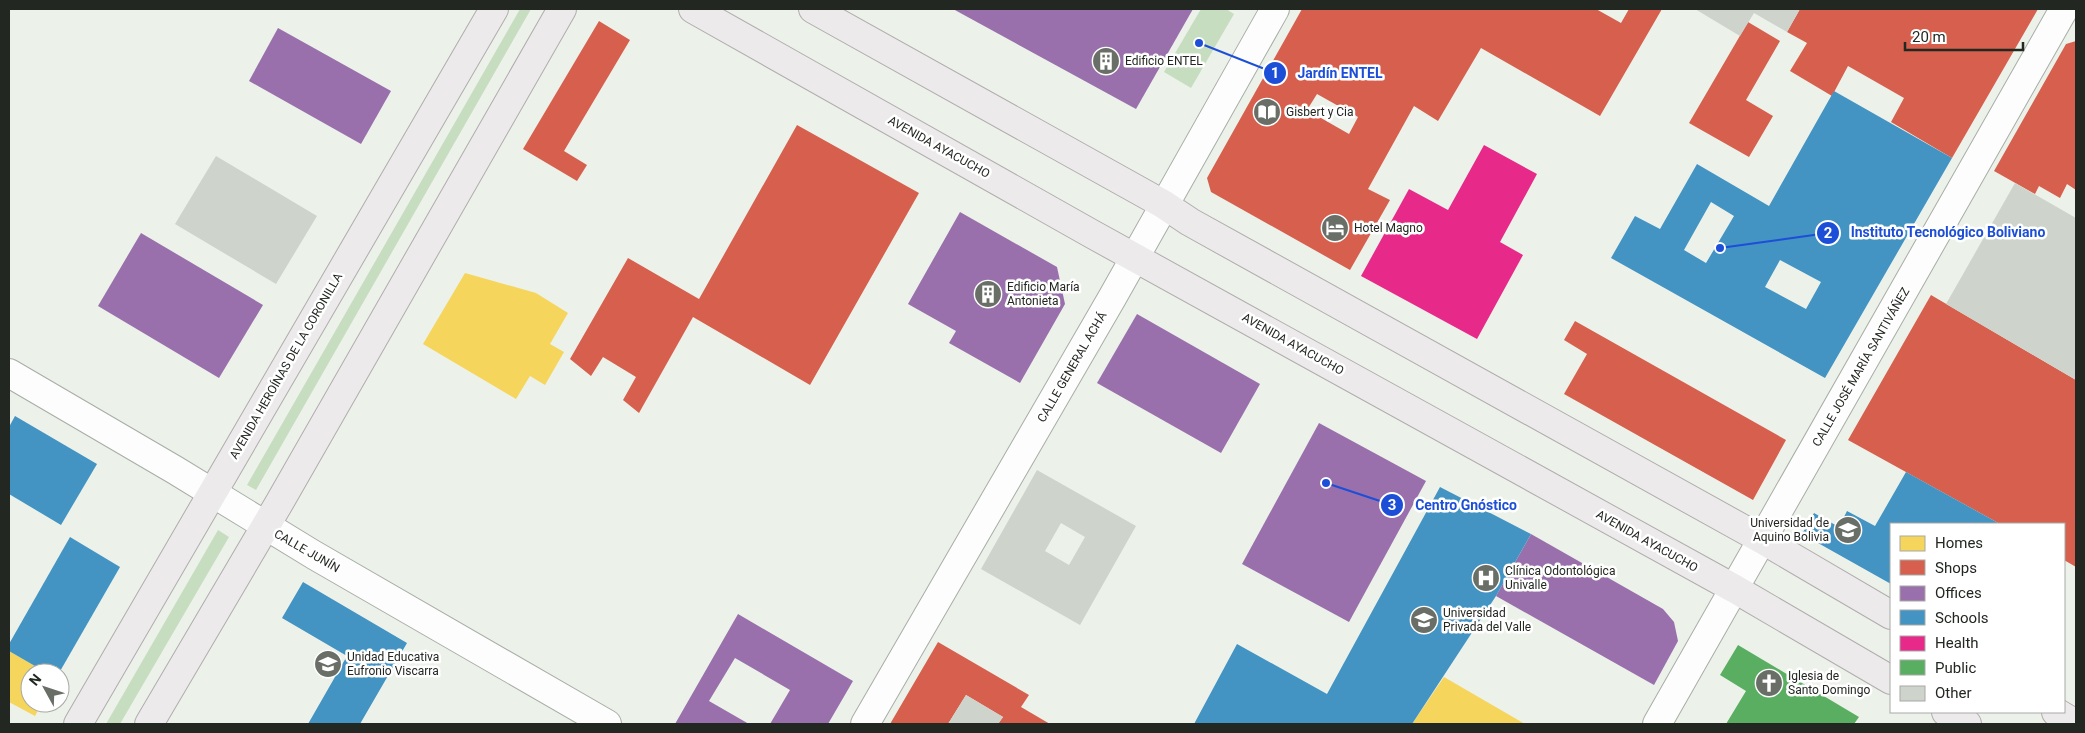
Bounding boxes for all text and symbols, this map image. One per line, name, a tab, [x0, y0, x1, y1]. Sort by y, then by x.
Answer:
scale bar	[1905, 20, 2022, 52]
text: 20 m	[1912, 28, 1946, 46]
building icon: Edificio ENTEL	[1091, 46, 1121, 76]
place label: Edificio ENTEL	[1125, 54, 1203, 68]
callout: Jardín ENTEL	[1263, 58, 1393, 87]
text: 1	[1271, 64, 1279, 82]
text: Jardín ENTEL	[1297, 65, 1383, 81]
library icon: Gisbert y Cia	[1252, 97, 1282, 127]
place label: Gisbert y Cia	[1286, 105, 1354, 119]
street label: AVENIDA AYACUCHO	[886, 113, 992, 181]
hotel icon: Hotel Magno	[1320, 213, 1350, 243]
callout: Instituto Tecnológico Boliviano	[1816, 218, 2056, 247]
place label: Hotel Magno	[1354, 221, 1423, 235]
text: 2	[1824, 224, 1833, 242]
text: Instituto Tecnológico Boliviano	[1851, 224, 2045, 240]
street label: AVENIDA HEROÍNAS DE LA CORONILLA	[226, 270, 345, 462]
building icon: Edificio María Antonieta	[973, 279, 1003, 309]
place label: Edificio María Antonieta	[1007, 280, 1080, 308]
street label: CALLE JOSÉ MARÍA SANTIVÁÑEZ	[1808, 284, 1912, 449]
street label: CALLE GENERAL ACHÁ	[1034, 309, 1110, 425]
street label: AVENIDA AYACUCHO	[1240, 310, 1346, 378]
callout: Centro Gnóstico	[1380, 490, 1527, 519]
text: 3	[1388, 496, 1396, 514]
text: Centro Gnóstico	[1415, 497, 1517, 513]
street label: AVENIDA AYACUCHO	[1594, 507, 1700, 575]
school or university icon: Universidad de Aquino Bolivia	[1833, 515, 1863, 545]
place label: Universidad de Aquino Bolivia	[1750, 516, 1829, 544]
legend	[1890, 523, 2065, 713]
street label: CALLE JUNÍN	[272, 526, 343, 575]
text: Homes	[1935, 534, 1983, 552]
text: Shops	[1935, 559, 1977, 577]
hospital icon: Clínica Odontológica Univalle	[1471, 563, 1501, 593]
place label: Clínica Odontológica Univalle	[1505, 564, 1615, 592]
text: Offices	[1935, 584, 1982, 602]
school or university icon: Universidad Privada del Valle	[1409, 605, 1439, 635]
place label: Universidad Privada del Valle	[1443, 606, 1531, 634]
text: Schools	[1935, 609, 1989, 627]
text: Health	[1935, 634, 1979, 652]
school or university icon: Unidad Educativa Eufronio Viscarra	[313, 649, 343, 679]
place label: Unidad Educativa Eufronio Viscarra	[347, 650, 439, 678]
text: Public	[1935, 659, 1976, 677]
north arrow	[20, 663, 70, 713]
church icon: Iglesia de Santo Domingo	[1754, 668, 1784, 698]
place label: Iglesia de Santo Domingo	[1788, 669, 1870, 697]
text: N	[26, 671, 44, 689]
text: Other	[1935, 684, 1972, 702]

